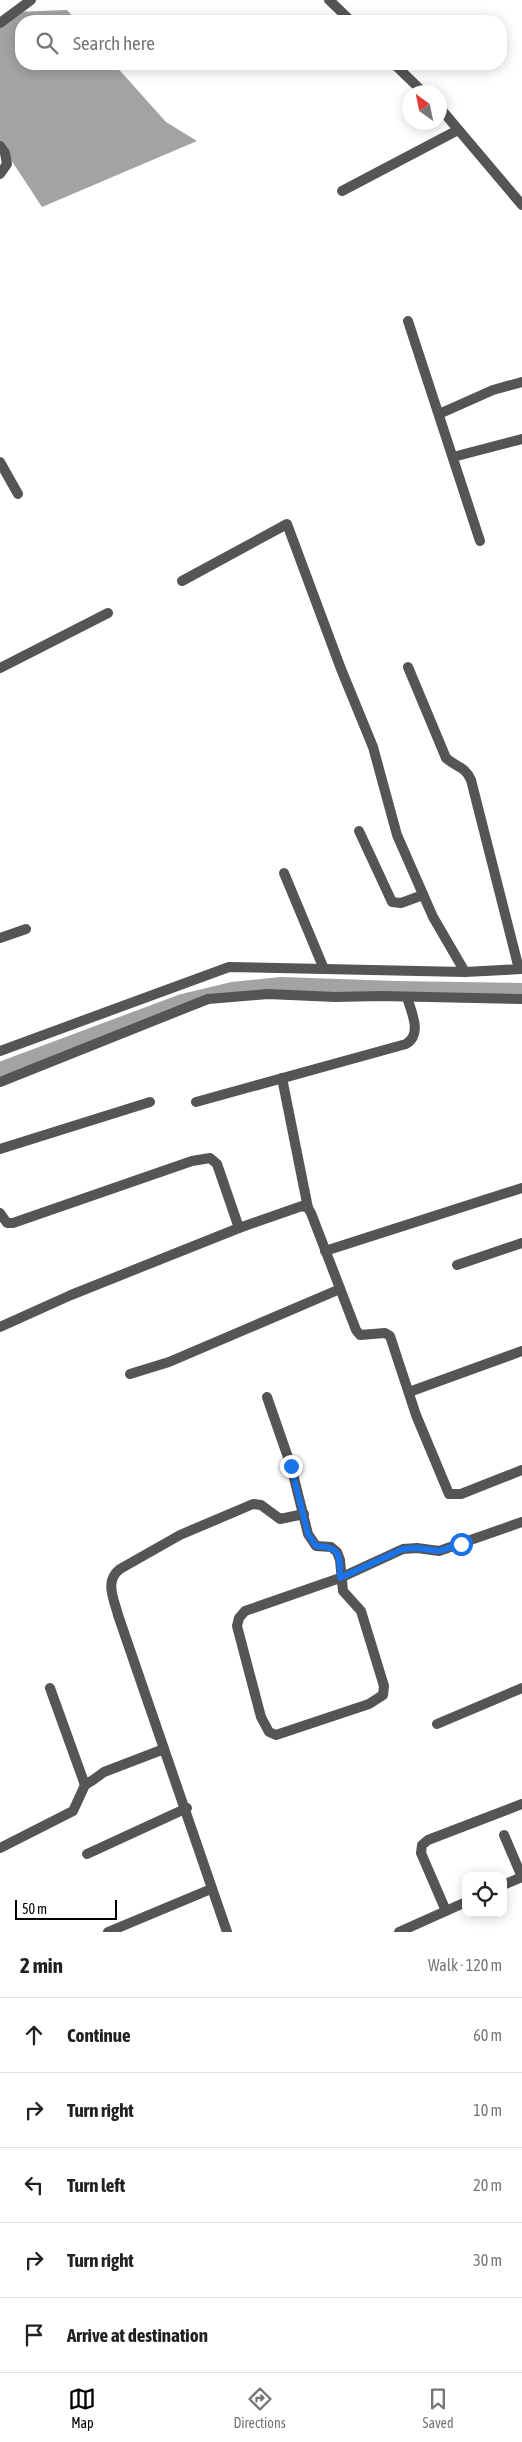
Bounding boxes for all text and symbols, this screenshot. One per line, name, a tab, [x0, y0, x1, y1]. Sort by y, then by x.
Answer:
search box	[15, 15, 507, 70]
icon: search	[33, 29, 61, 57]
text: Search here	[73, 32, 155, 54]
north arrow	[402, 85, 447, 130]
route end	[280, 1455, 303, 1478]
route start	[450, 1533, 473, 1556]
map controls	[462, 1872, 507, 1917]
button: locate	[462, 1872, 507, 1917]
scale bar	[15, 1897, 118, 1920]
text: 50 m	[22, 1901, 47, 1917]
text: 2 min	[20, 1953, 63, 1977]
text: Walk · 120 m	[428, 1956, 502, 1974]
icon: ahead	[20, 2021, 48, 2049]
text: Continue	[67, 2024, 131, 2046]
text: 60 m	[473, 2026, 502, 2044]
icon: right	[20, 2096, 48, 2124]
text: Turn right	[67, 2099, 134, 2121]
text: 10 m	[473, 2101, 502, 2119]
icon: left	[20, 2171, 48, 2199]
text: Turn left	[67, 2174, 125, 2196]
text: 20 m	[473, 2176, 502, 2194]
icon: right	[20, 2246, 48, 2274]
text: Turn right	[67, 2249, 134, 2271]
text: 30 m	[473, 2251, 502, 2269]
icon: arrive	[20, 2321, 48, 2349]
text: Arrive at destination	[67, 2324, 208, 2346]
tab: Map	[68, 2385, 96, 2431]
tab: Directions	[233, 2385, 286, 2431]
tab: Saved	[423, 2385, 454, 2431]

